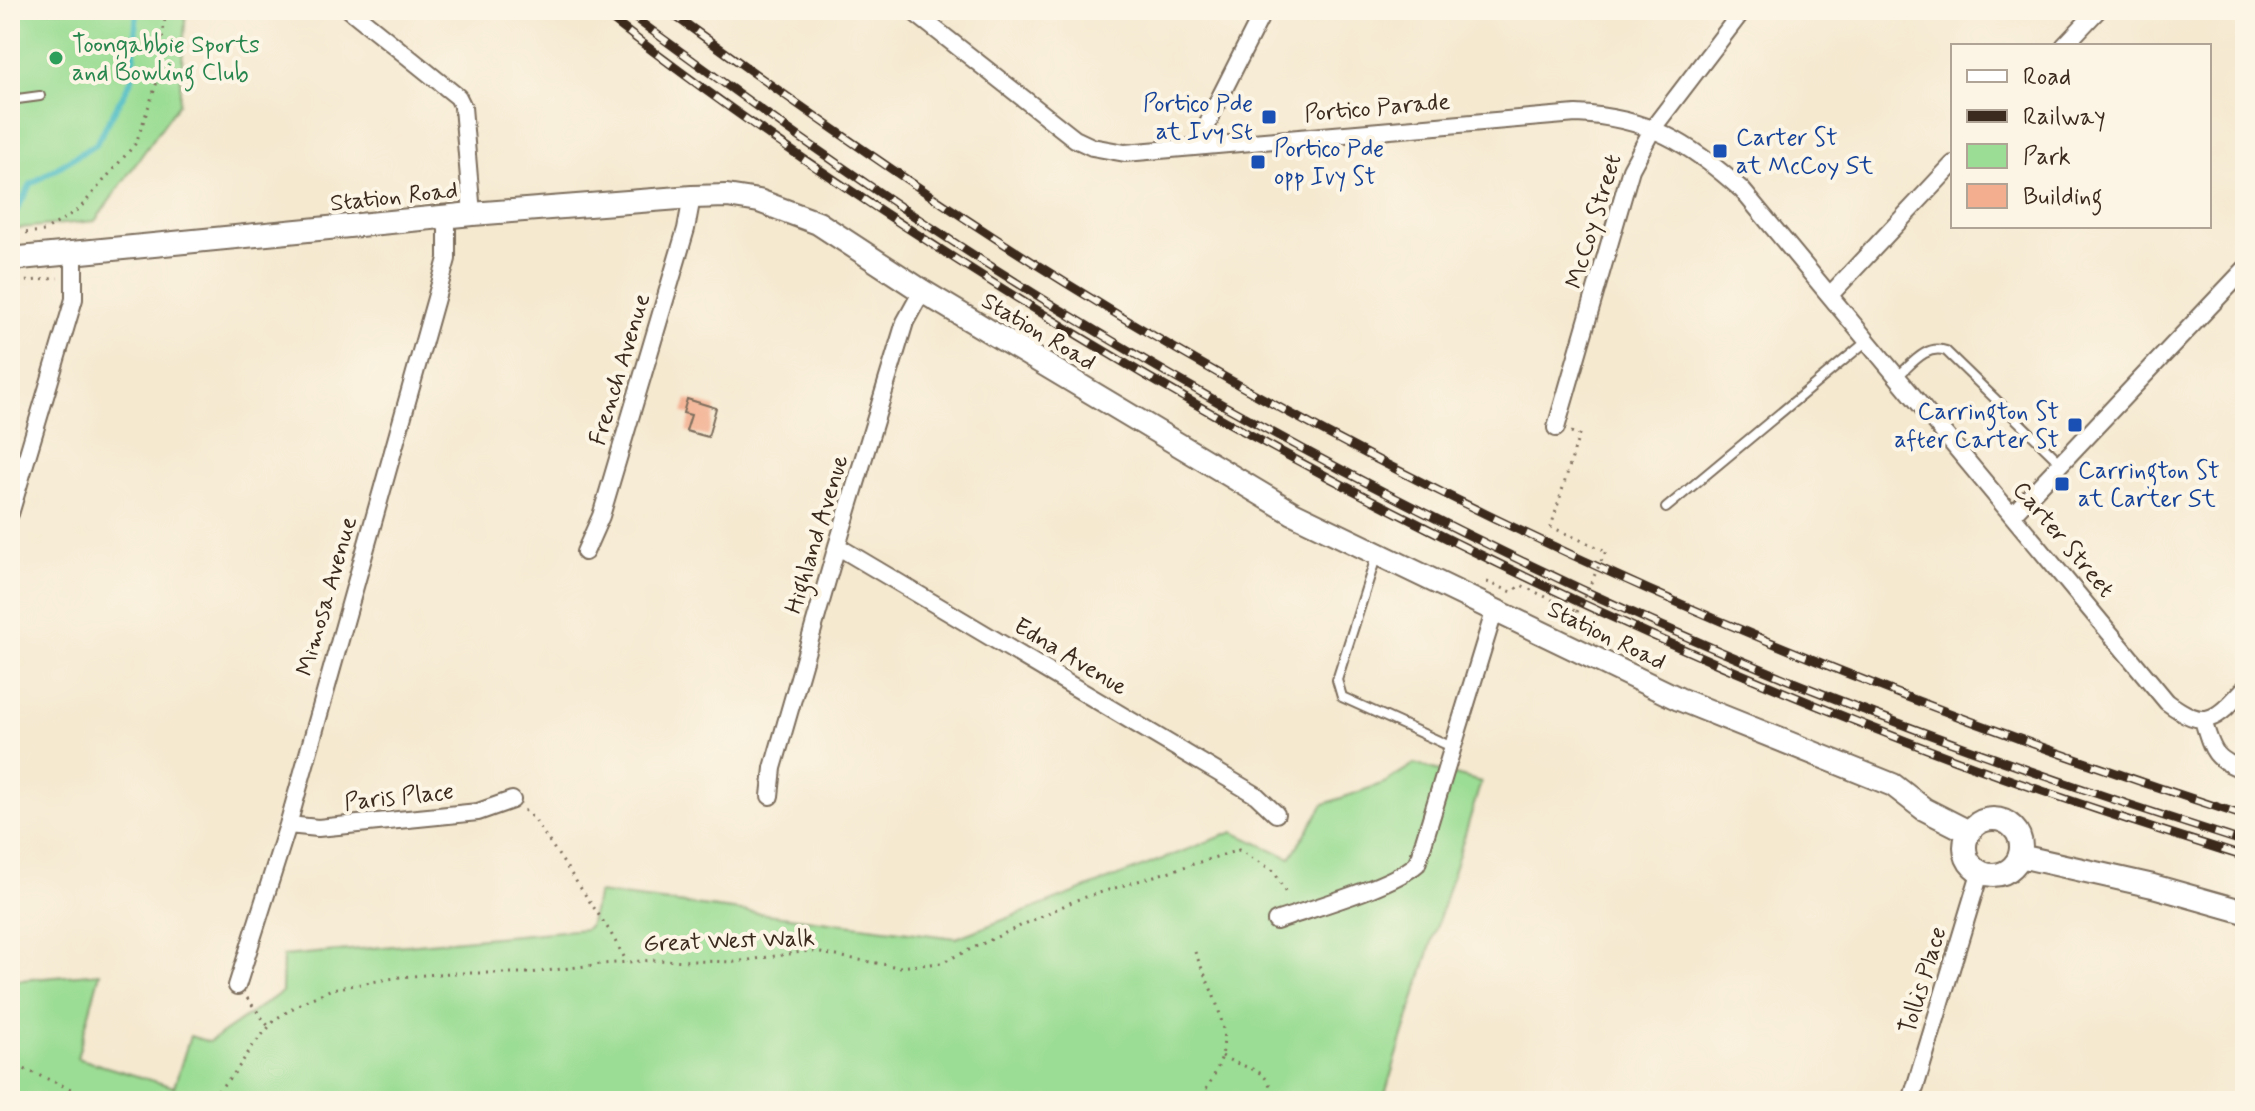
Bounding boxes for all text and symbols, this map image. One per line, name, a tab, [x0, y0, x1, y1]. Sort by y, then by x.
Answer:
place label: Toongabbie Sports and Bowling Club	[72, 30, 260, 92]
legend	[1951, 44, 2211, 228]
marker: Toongabbie Sports and Bowling Club	[47, 49, 65, 67]
text: Road	[2023, 62, 2071, 93]
street label: Portico Parade	[1303, 87, 1451, 130]
place label: Portico Pde at Ivy St	[1143, 89, 1253, 148]
text: Railway	[2023, 102, 2106, 133]
marker: Portico Pde at Ivy St	[1260, 108, 1278, 126]
place label: Carter St at McCoy St	[1736, 123, 1873, 182]
place label: Portico Pde opp Ivy St	[1274, 134, 1384, 193]
marker: Carter St at McCoy St	[1711, 142, 1729, 160]
text: Park	[2023, 142, 2071, 173]
street label: McCoy Street	[1559, 150, 1630, 293]
marker: Portico Pde opp Ivy St	[1249, 153, 1267, 171]
street label: Station Road	[329, 175, 459, 220]
text: Building	[2023, 182, 2103, 216]
street label: Station Road	[975, 286, 1101, 379]
street label: French Avenue	[583, 290, 658, 449]
place label: Carrington St after Carter St	[1894, 397, 2059, 456]
marker: Carrington St after Carter St	[2066, 416, 2084, 434]
street label: Highland Avenue	[779, 451, 859, 618]
place label: Carrington St at Carter St	[2078, 456, 2219, 515]
street label: Carter Street	[2005, 475, 2121, 605]
marker: Carrington St at Carter St	[2053, 475, 2071, 493]
street label: Mimosa Avenue	[290, 513, 365, 680]
street label: Station Road	[1542, 594, 1671, 678]
street label: Edna Avenue	[1008, 611, 1133, 703]
street label: Paris Place	[343, 776, 456, 819]
street label: Great West Walk	[643, 923, 815, 960]
street label: Tollis Place	[1892, 923, 1954, 1038]

